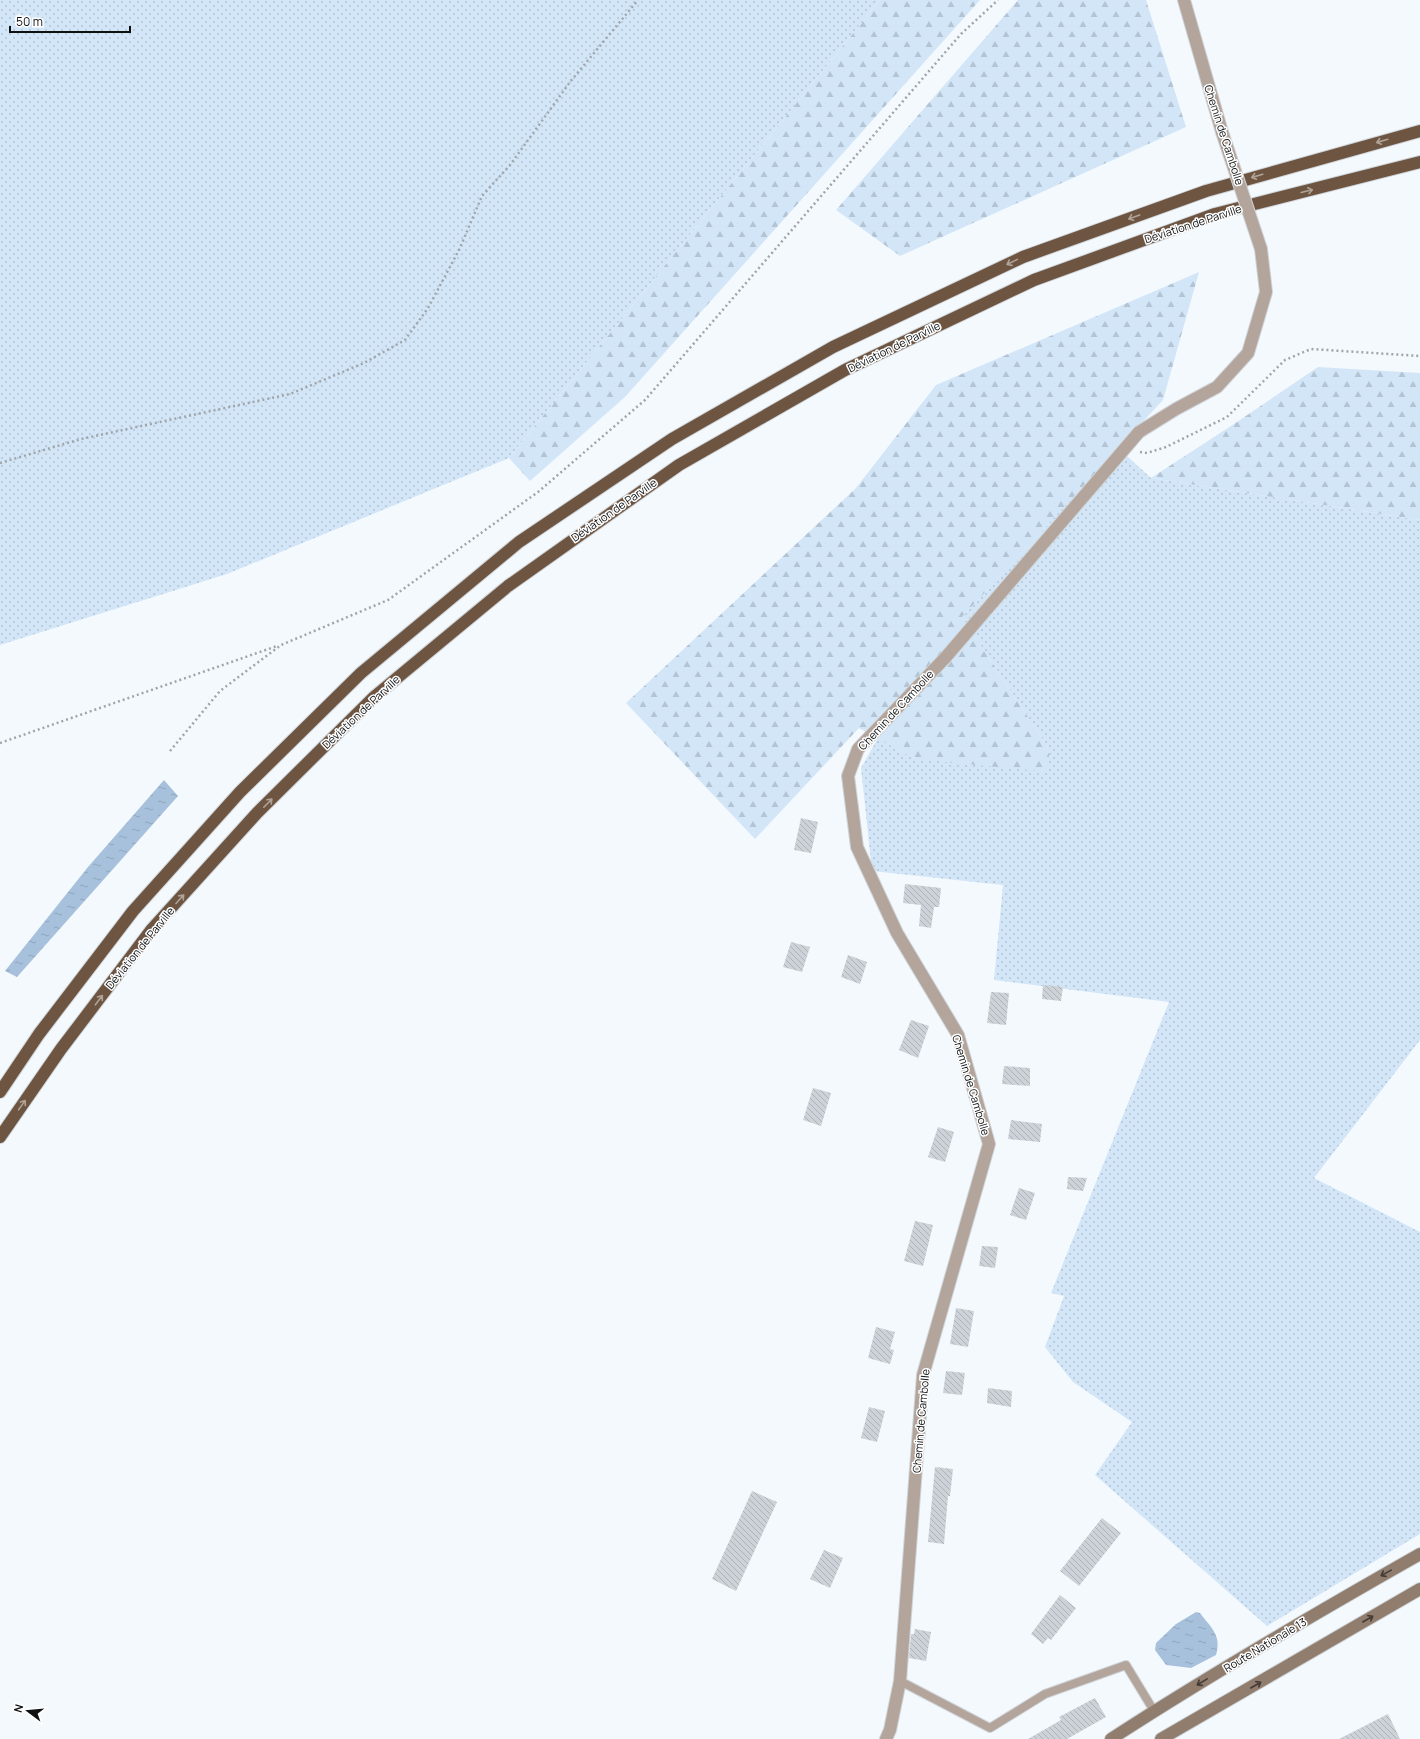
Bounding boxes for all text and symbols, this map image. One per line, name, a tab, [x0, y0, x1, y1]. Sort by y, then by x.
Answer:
scale bar	[10, 8, 130, 34]
text: 50 m	[16, 13, 43, 30]
street label: Chemin de Cambolle	[1201, 83, 1248, 187]
one-way arrow	[1376, 138, 1389, 145]
one-way arrow	[1251, 173, 1264, 180]
one-way arrow	[1301, 186, 1314, 194]
street label: Déviation de Parville	[1142, 201, 1244, 246]
one-way arrow	[1128, 213, 1140, 221]
one-way arrow	[1006, 259, 1018, 266]
street label: Déviation de Parville	[845, 317, 943, 376]
street label: Déviation de Parville	[568, 474, 660, 545]
street label: Chemin de Cambolle	[855, 666, 937, 753]
street label: Déviation de Parville	[318, 671, 403, 752]
one-way arrow	[263, 798, 273, 808]
one-way arrow	[175, 894, 184, 904]
street label: Déviation de Parville	[102, 903, 178, 992]
one-way arrow	[94, 994, 103, 1005]
street label: Chemin de Cambolle	[949, 1033, 994, 1137]
one-way arrow	[18, 1100, 26, 1111]
street label: Chemin de Cambolle	[908, 1368, 933, 1474]
one-way arrow	[1380, 1570, 1392, 1578]
street label: Route Nationale 13	[1221, 1614, 1309, 1675]
one-way arrow	[1362, 1615, 1374, 1623]
one-way arrow	[1196, 1679, 1208, 1687]
one-way arrow	[1250, 1680, 1262, 1688]
north arrow	[8, 1691, 48, 1731]
text: N	[10, 1702, 26, 1714]

